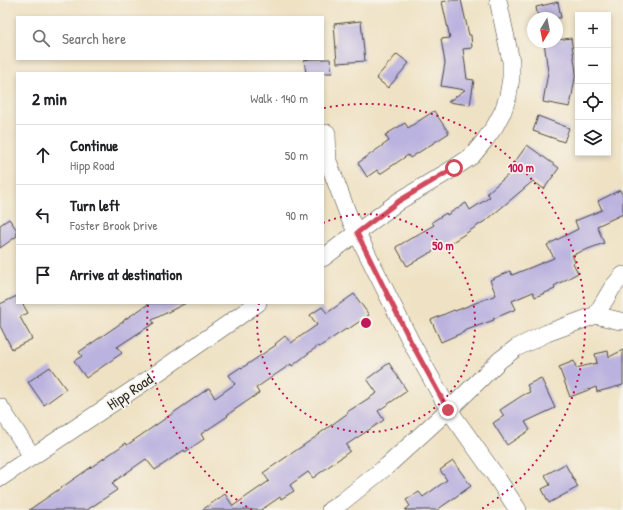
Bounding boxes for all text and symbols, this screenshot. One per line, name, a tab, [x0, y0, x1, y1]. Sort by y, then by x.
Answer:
north arrow	[527, 12, 563, 48]
map controls	[575, 12, 611, 156]
button: +	[575, 12, 611, 48]
search box	[16, 16, 324, 60]
icon: search	[30, 27, 52, 49]
text: Search here	[62, 28, 126, 49]
button: −	[575, 48, 611, 84]
button: locate	[575, 84, 611, 120]
text: 2 min	[32, 87, 67, 110]
text: Walk · 140 m	[250, 89, 308, 107]
button: layers	[575, 120, 611, 156]
text: Continue	[70, 135, 118, 156]
icon: ahead	[32, 144, 54, 166]
text: 50 m	[285, 146, 308, 164]
text: Hipp Road	[70, 156, 114, 174]
route start	[445, 159, 463, 177]
text: 100 m	[508, 159, 534, 176]
text: Turn left	[70, 195, 120, 216]
icon: left	[32, 204, 54, 226]
text: 90 m	[286, 206, 308, 224]
text: Foster Brook Drive	[70, 216, 158, 234]
text: 50 m	[432, 237, 454, 254]
icon: arrive	[32, 264, 54, 286]
text: Arrive at destination	[70, 264, 182, 285]
centre of rings	[359, 316, 373, 330]
street label: Hipp Road	[103, 368, 157, 415]
route end	[439, 401, 457, 419]

